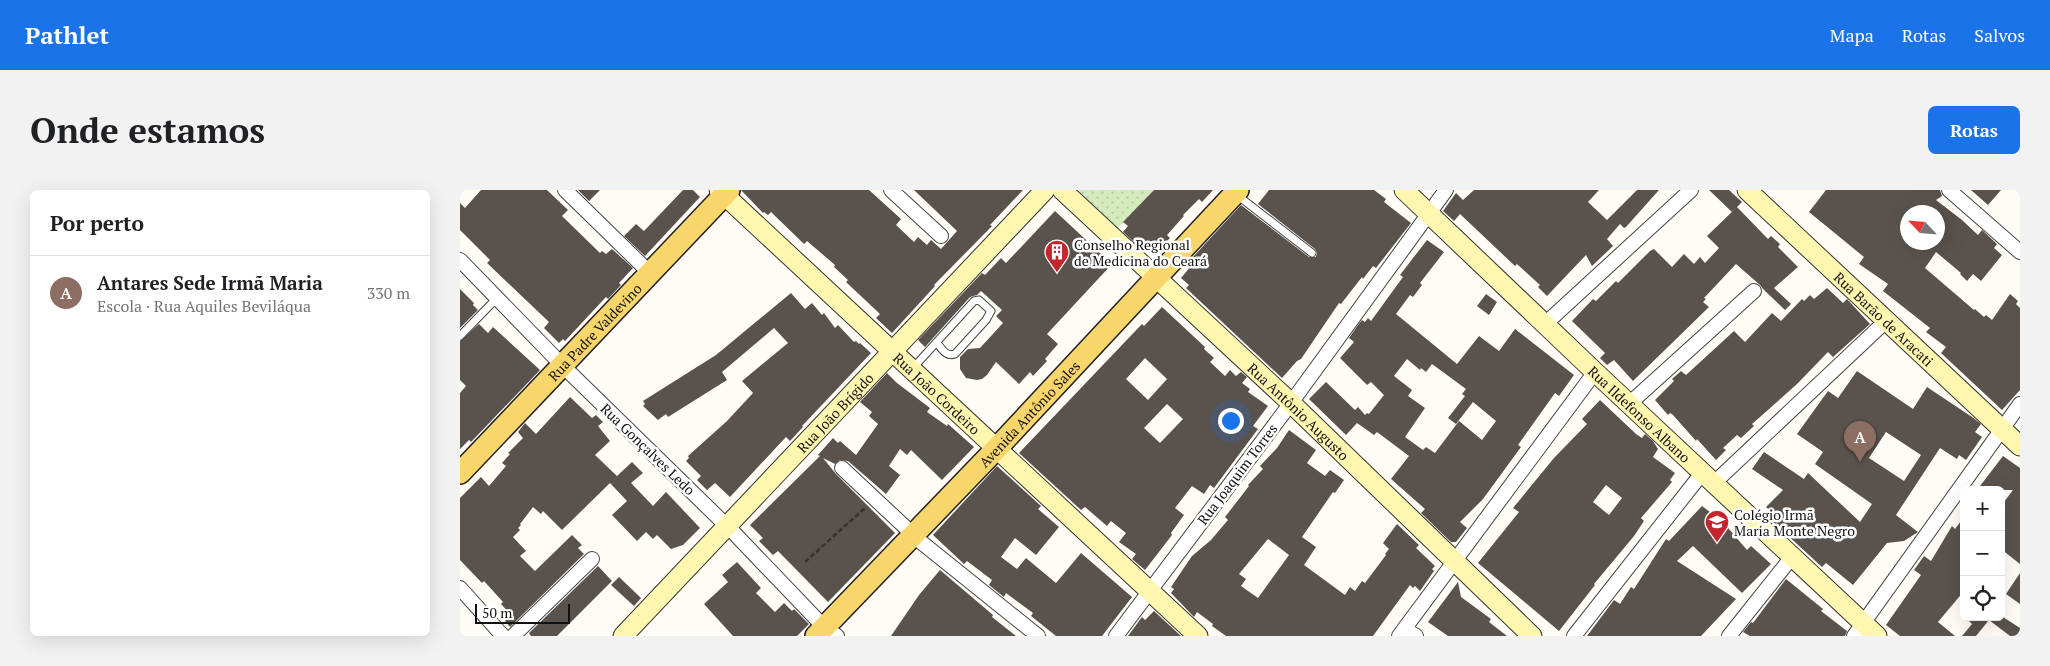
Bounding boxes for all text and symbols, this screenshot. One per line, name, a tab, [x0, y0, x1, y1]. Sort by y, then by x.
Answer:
text: Pathlet	[25, 19, 109, 51]
text: Mapa	[1830, 23, 1874, 47]
text: Rotas	[1902, 23, 1946, 47]
text: Salvos	[1974, 23, 2025, 47]
button: Rotas	[1928, 106, 2020, 154]
text: Onde estamos	[30, 107, 265, 153]
north arrow	[1900, 205, 1945, 250]
text: Por perto	[50, 209, 144, 237]
place label: Conselho Regional de Medicina do Ceará	[1074, 235, 1207, 270]
building icon: Conselho Regional de Medicina do Ceará	[1044, 239, 1070, 273]
street label: Rua Barão de Aracati	[1830, 267, 1938, 370]
text: Antares Sede Irmã Maria	[97, 270, 323, 295]
street label: Rua Padre Valdevino	[543, 279, 645, 385]
text: A	[60, 282, 72, 304]
text: 330 m	[367, 282, 410, 304]
text: Escola · Rua Aquiles Beviláqua	[97, 295, 311, 317]
street label: Rua João Cordeiro	[890, 348, 985, 438]
street label: Avenida Antônio Sales	[974, 356, 1084, 471]
street label: Rua Antônio Augusto	[1244, 358, 1354, 464]
street label: Rua Ildefonso Albano	[1584, 361, 1695, 467]
street label: Rua João Brígido	[792, 368, 877, 456]
street label: Rua Gonçalves Ledo	[597, 399, 700, 499]
your location	[1218, 408, 1244, 434]
street label: Rua Joaquim Torres	[1193, 420, 1281, 528]
pin: A	[1844, 421, 1876, 462]
map controls	[1960, 486, 2005, 621]
button: +	[1960, 486, 2005, 531]
place label: Colégio Irmã Maria Monte Negro	[1734, 505, 1855, 540]
school or university icon: Colégio Irmã Maria Monte Negro	[1704, 509, 1730, 543]
button: −	[1960, 531, 2005, 576]
button: locate	[1960, 576, 2005, 621]
scale bar	[475, 601, 570, 624]
text: 50 m	[482, 603, 512, 622]

